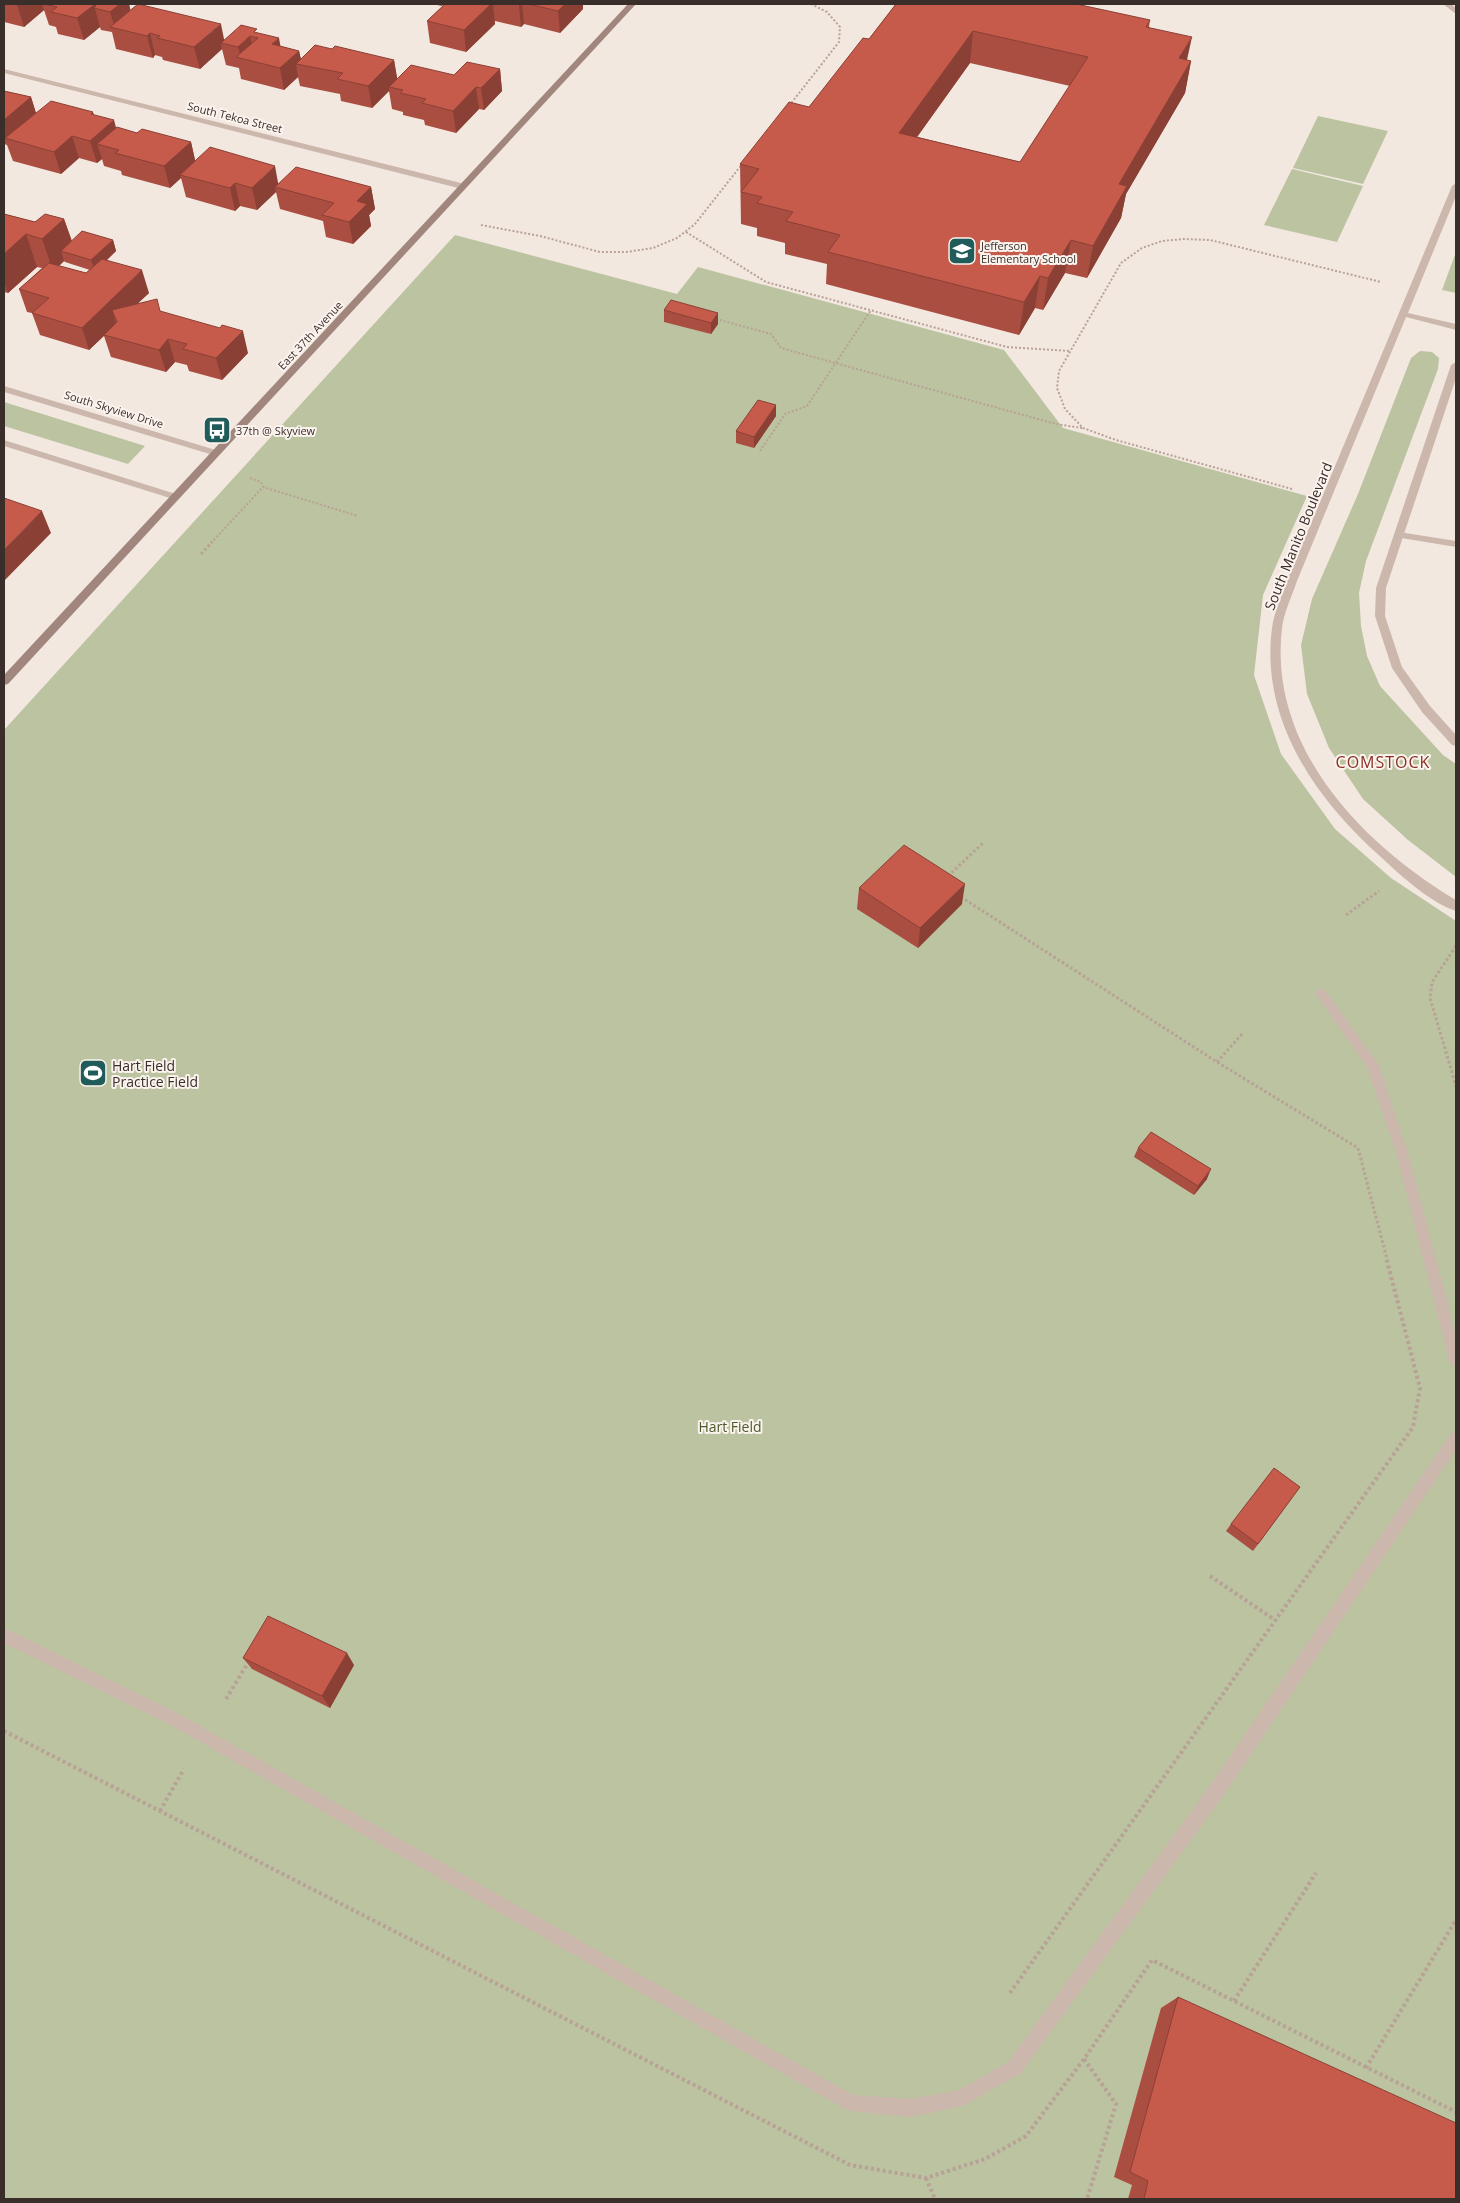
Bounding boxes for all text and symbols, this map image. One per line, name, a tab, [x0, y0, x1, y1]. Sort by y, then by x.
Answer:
street label: South Tekoa Street	[186, 98, 284, 136]
school or university icon: Jefferson Elementary School	[947, 236, 977, 266]
place label: Jefferson Elementary School	[980, 238, 1076, 266]
street label: East 37th Avenue	[274, 297, 346, 373]
street label: South Skyview Drive	[63, 387, 165, 431]
bus stop icon: 37th @ Skyview	[202, 415, 232, 445]
place label: 37th @ Skyview	[236, 423, 316, 438]
street label: South Manito Boulevard	[1260, 459, 1336, 613]
district label: COMSTOCK	[1336, 751, 1430, 773]
place label: Hart Field Practice Field	[112, 1056, 198, 1091]
sports icon: Hart Field Practice Field	[78, 1058, 108, 1088]
park label: Hart Field	[698, 1417, 762, 1436]

